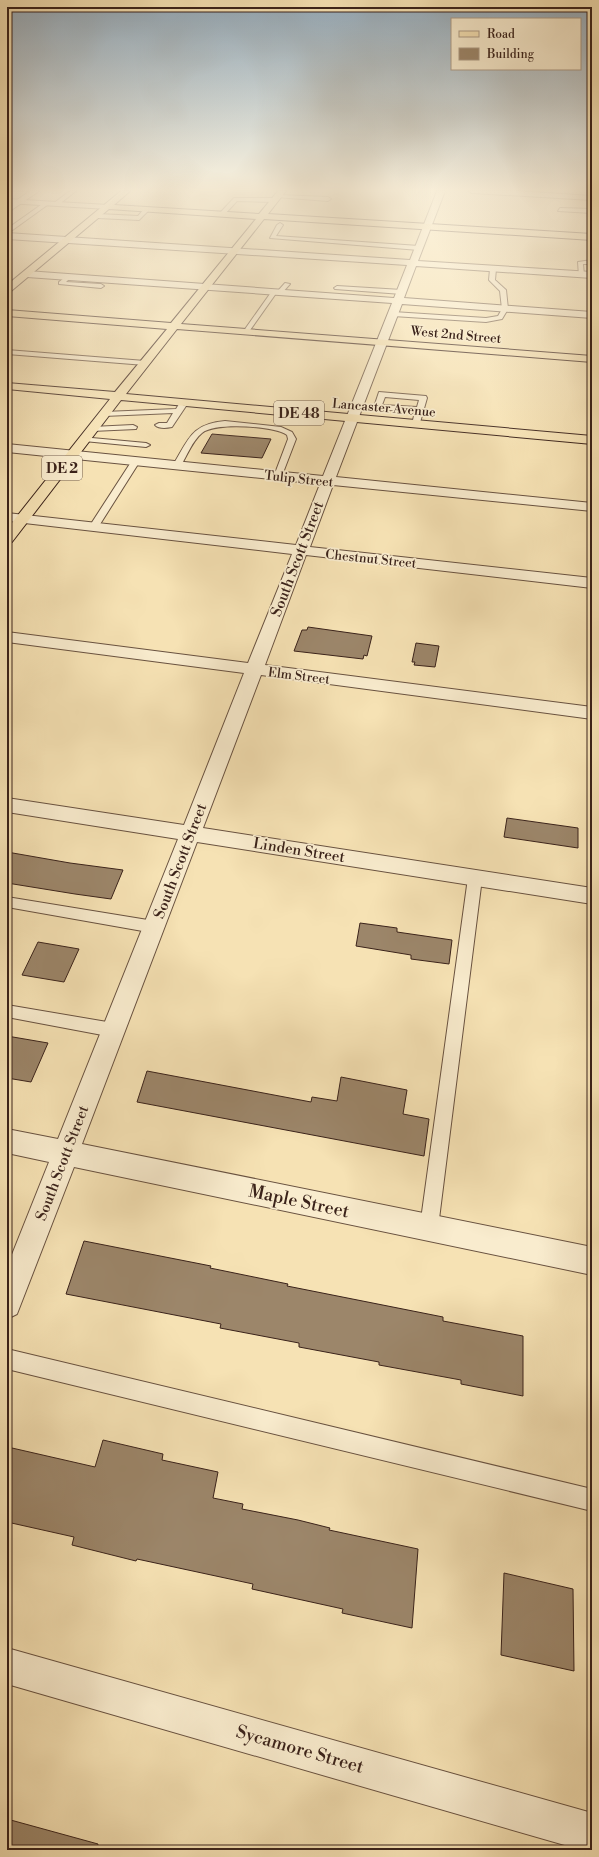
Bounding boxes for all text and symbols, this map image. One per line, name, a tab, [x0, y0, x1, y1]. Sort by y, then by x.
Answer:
legend	[451, 18, 581, 70]
text: Road	[487, 27, 515, 42]
text: Building	[486, 47, 535, 62]
street label: West 2nd Street	[409, 323, 502, 347]
street label: Lancaster Avenue	[331, 395, 437, 421]
road number: DE 48	[274, 401, 324, 425]
road number: DE 2	[42, 456, 82, 480]
street label: Tulip Street	[264, 467, 334, 491]
street label: South Scott Street	[267, 498, 328, 620]
street label: Chestnut Street	[325, 546, 418, 572]
street label: Elm Street	[267, 664, 331, 688]
street label: South Scott Street	[150, 800, 211, 922]
street label: Linden Street	[252, 834, 347, 867]
street label: South Scott Street	[32, 1102, 93, 1224]
street label: Maple Street	[246, 1180, 352, 1224]
street label: Sycamore Street	[233, 1720, 367, 1779]

